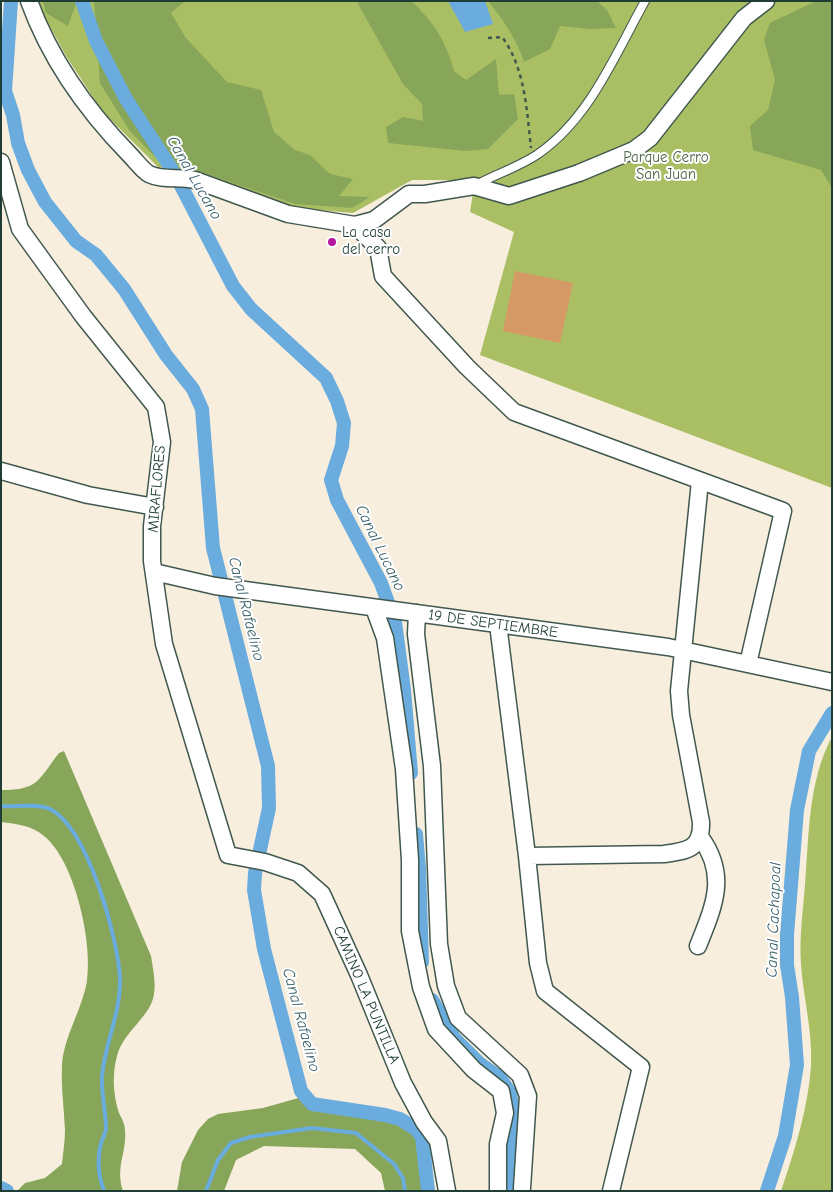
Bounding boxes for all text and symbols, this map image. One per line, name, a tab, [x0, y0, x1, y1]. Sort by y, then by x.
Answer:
water label: Canal Lucano	[162, 133, 226, 223]
park label: Parque Cerro San Juan	[623, 149, 709, 184]
place label: La casa del cerro	[342, 224, 400, 259]
marker: La casa del cerro	[326, 236, 338, 248]
street label: MIRAFLORES	[144, 445, 170, 533]
water label: Canal Lucano	[351, 502, 409, 594]
water label: Canal Rafaelino	[224, 555, 268, 663]
street label: 19 DE SEPTIEMBRE	[427, 606, 559, 642]
water label: Canal Cachapoal	[762, 862, 786, 978]
street label: CAMINO LA PUNTILLA	[329, 923, 403, 1067]
water label: Canal Rafaelino	[278, 966, 324, 1074]

